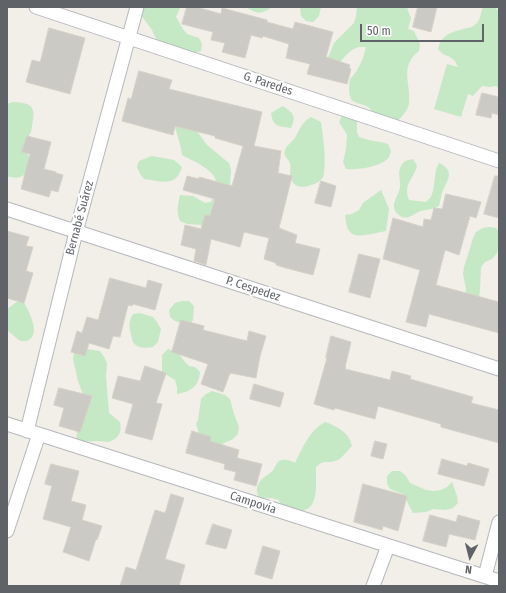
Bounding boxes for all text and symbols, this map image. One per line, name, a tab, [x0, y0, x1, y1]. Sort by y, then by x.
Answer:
scale bar	[362, 16, 486, 42]
text: 50 m	[367, 24, 391, 38]
street label: G. Paredes	[242, 69, 294, 99]
street label: Bernabé Suárez	[63, 179, 97, 257]
street label: P. Cespedez	[224, 273, 282, 305]
street label: Campovía	[228, 489, 278, 517]
north arrow	[450, 537, 490, 577]
text: N	[464, 563, 473, 576]

